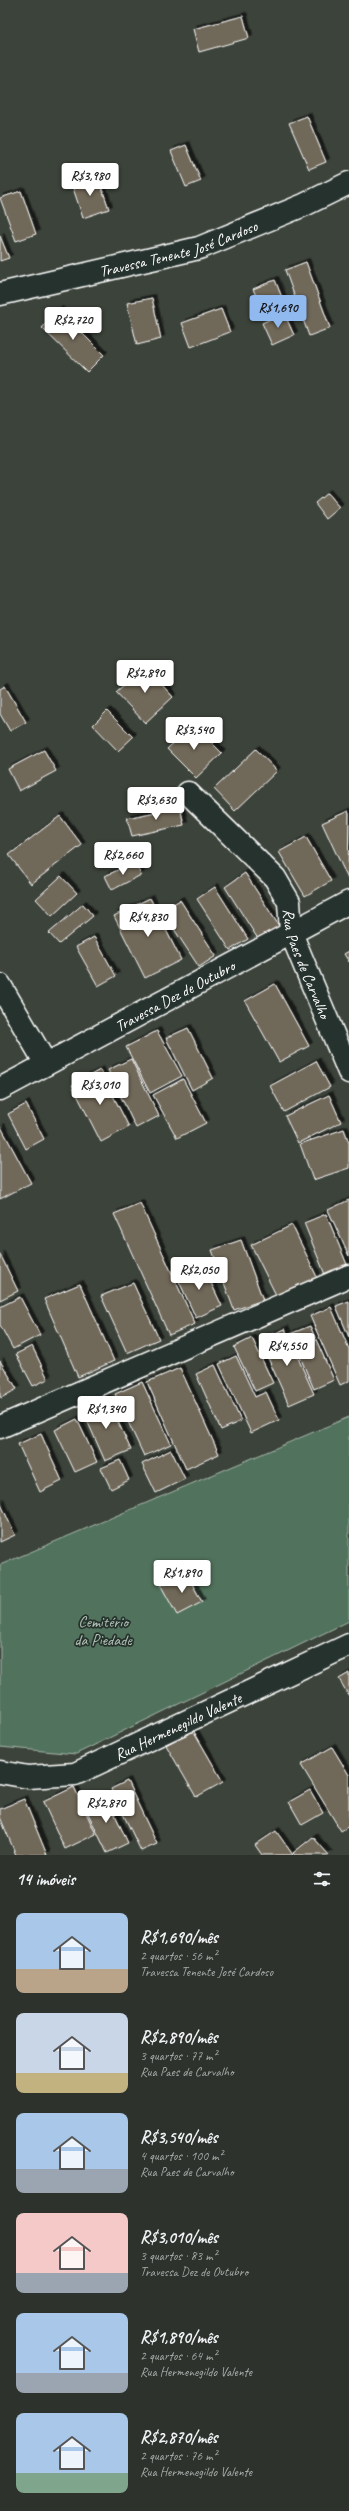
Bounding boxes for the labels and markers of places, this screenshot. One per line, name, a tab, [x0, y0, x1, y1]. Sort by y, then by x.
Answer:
pin: R$3,980	[53, 163, 127, 197]
pin: R$1,690	[241, 295, 315, 329]
pin: R$2,720	[36, 307, 110, 341]
pin: R$2,890	[108, 660, 182, 694]
pin: R$3,540	[157, 717, 231, 751]
pin: R$3,630	[119, 787, 193, 821]
pin: R$2,660	[86, 842, 160, 876]
pin: R$4,830	[111, 904, 185, 938]
pin: R$3,010	[63, 1072, 137, 1106]
pin: R$2,050	[162, 1257, 236, 1291]
pin: R$4,550	[250, 1333, 324, 1367]
pin: R$1,340	[69, 1396, 143, 1430]
pin: R$1,890	[145, 1560, 219, 1594]
pin: R$2,870	[69, 1790, 143, 1824]

